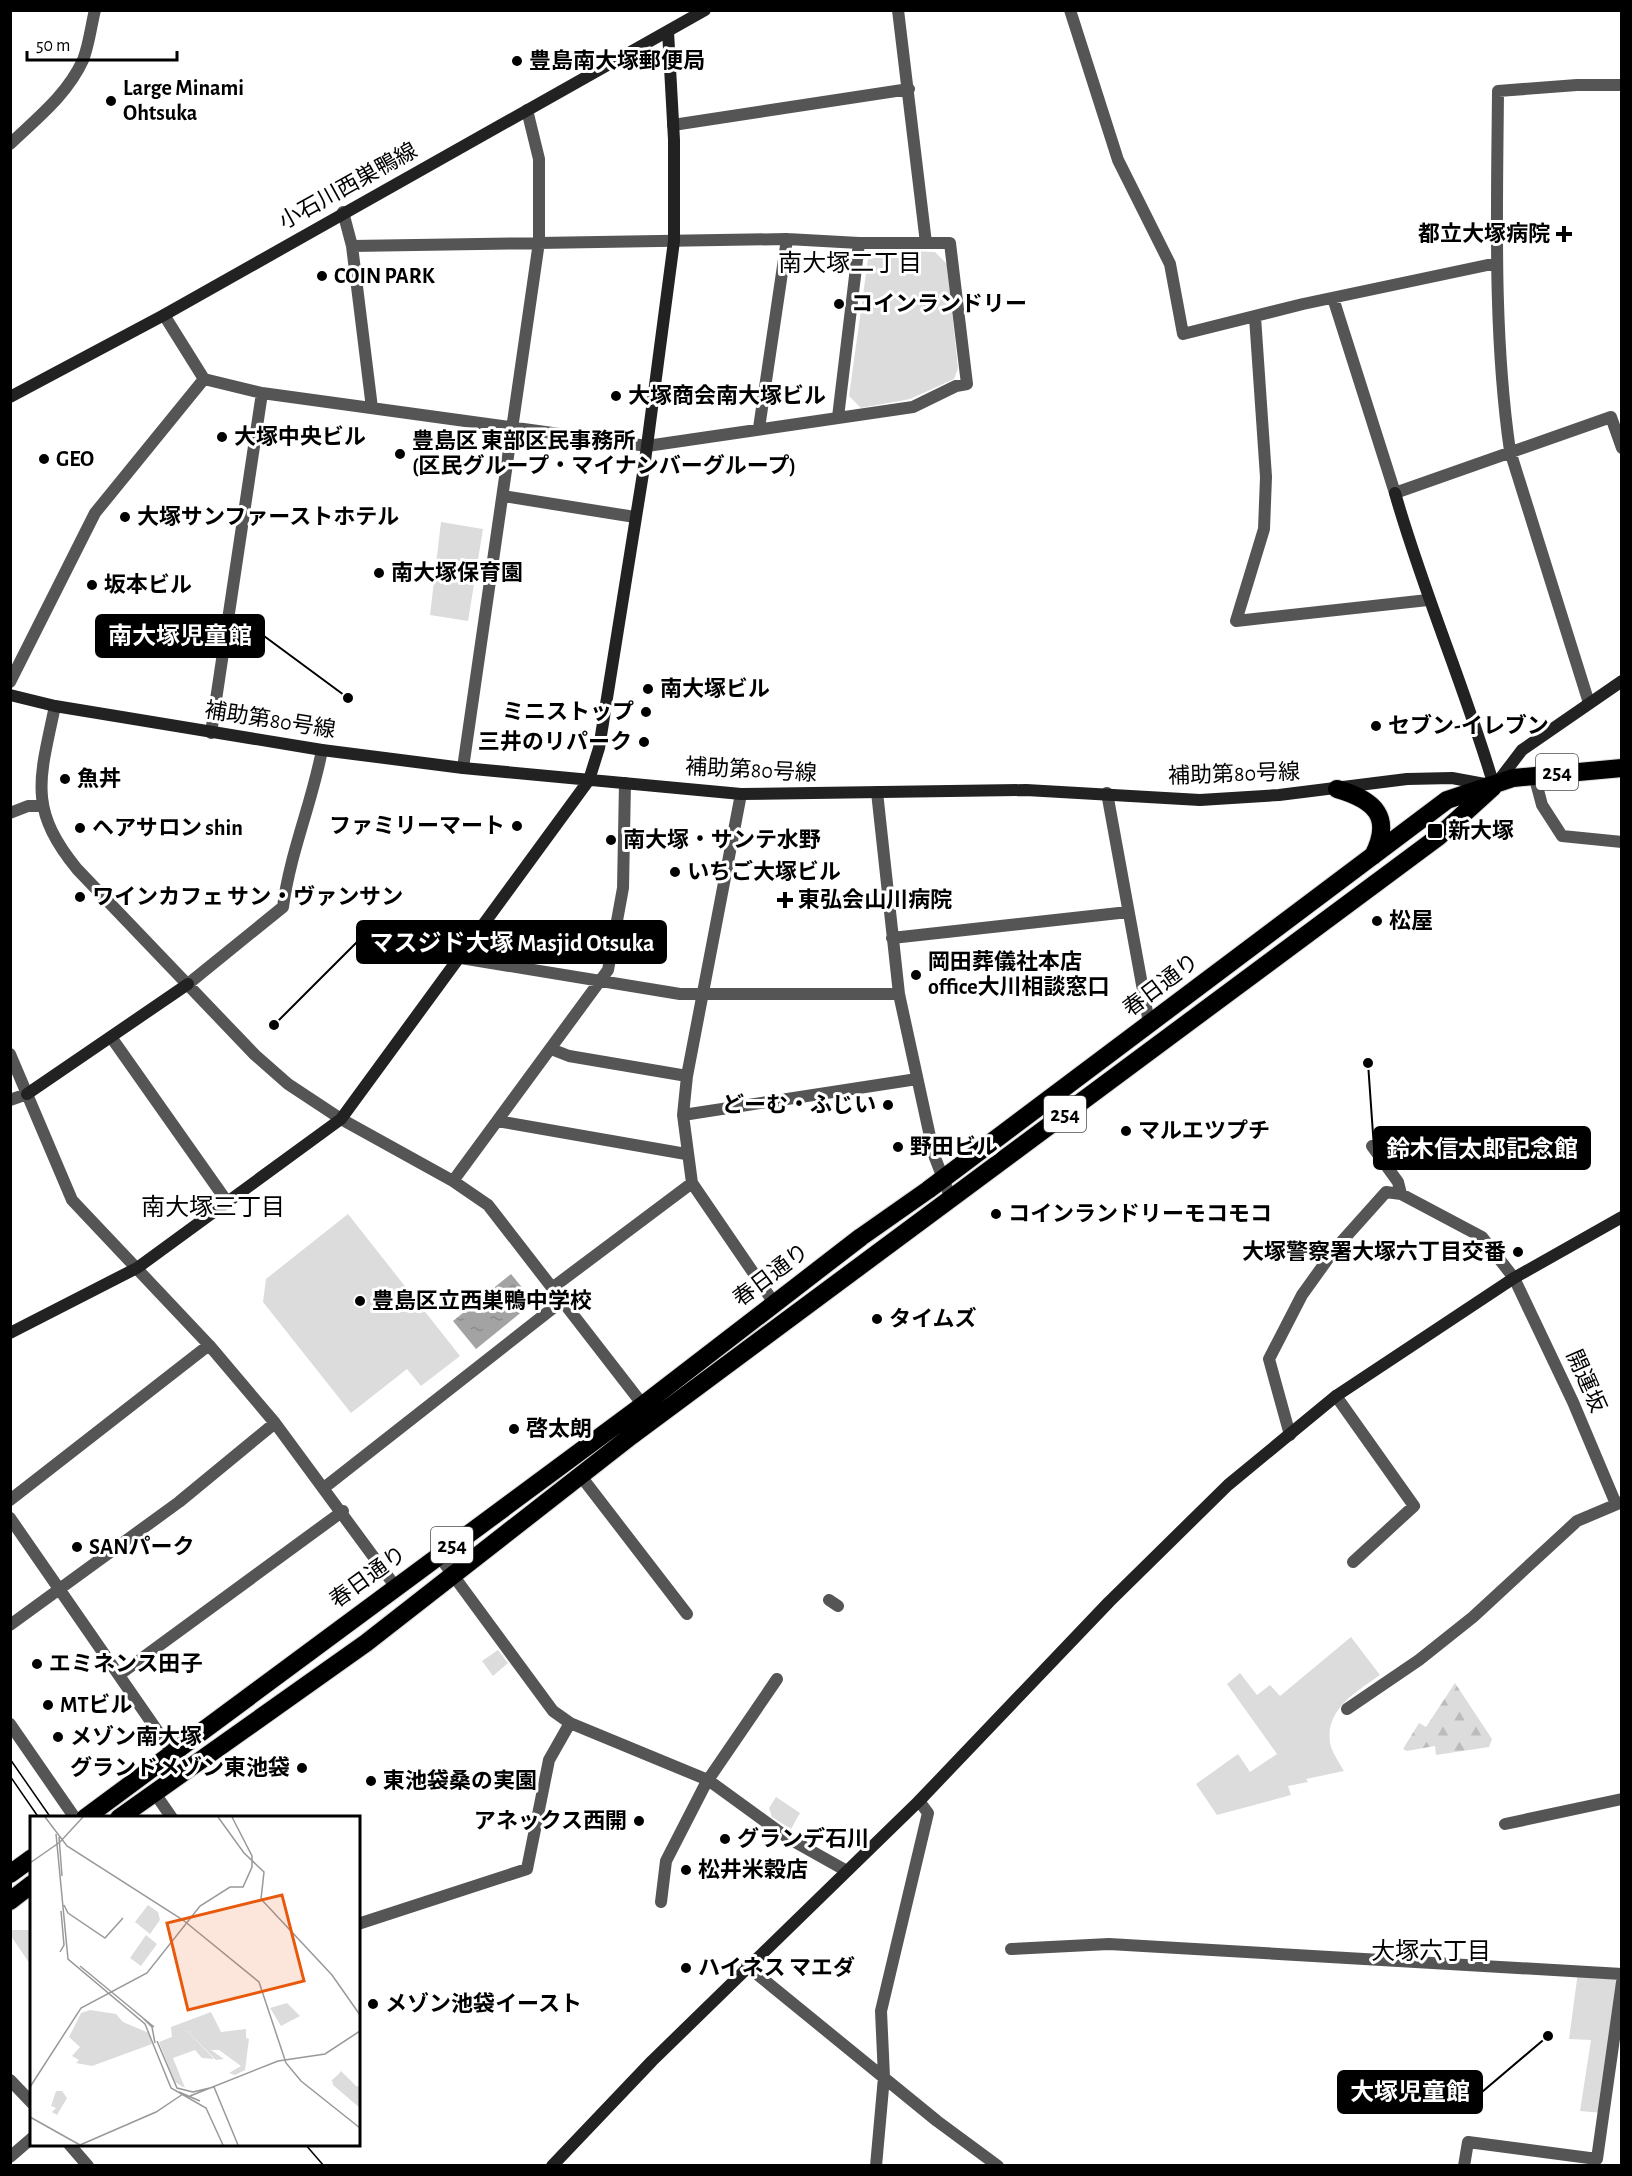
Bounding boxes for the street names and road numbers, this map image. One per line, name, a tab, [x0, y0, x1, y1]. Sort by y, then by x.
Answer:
street label: 小石川西巣鴨線	[275, 138, 421, 233]
street label: 補助第80号線	[203, 698, 337, 741]
road number: 254	[1536, 754, 1578, 790]
street label: 補助第80号線	[684, 755, 818, 784]
street label: 補助第80号線	[1168, 760, 1300, 787]
street label: 春日通り	[1119, 949, 1203, 1020]
road number: 254	[1044, 1096, 1086, 1132]
street label: 春日通り	[729, 1239, 813, 1310]
street label: 開運坂	[1563, 1346, 1610, 1416]
road number: 254	[431, 1527, 473, 1563]
street label: 春日通り	[325, 1541, 410, 1612]

